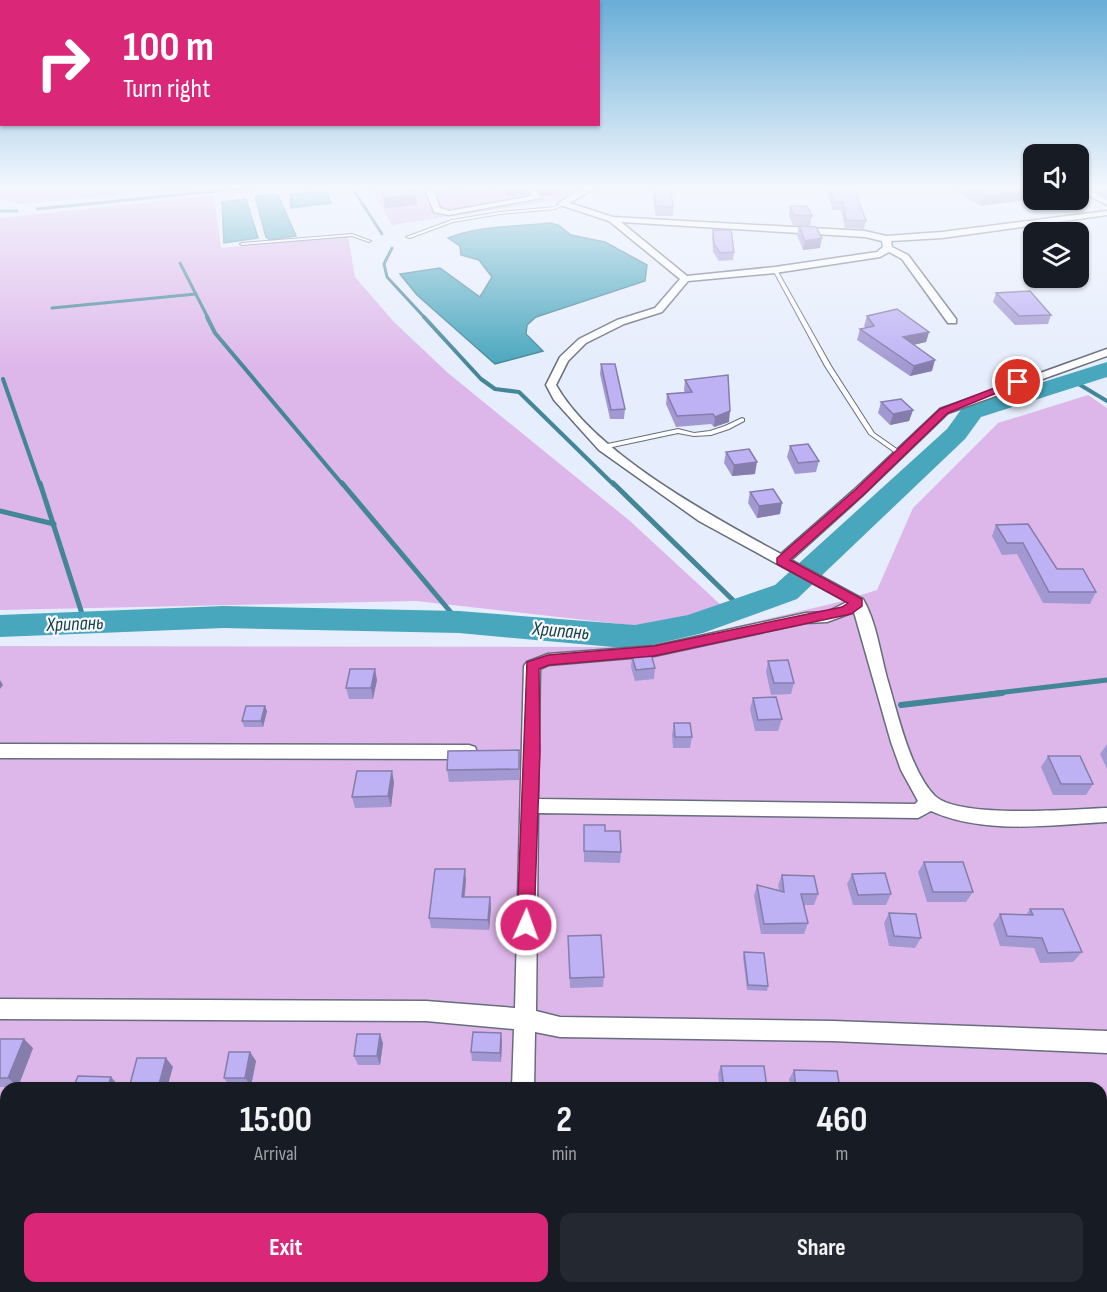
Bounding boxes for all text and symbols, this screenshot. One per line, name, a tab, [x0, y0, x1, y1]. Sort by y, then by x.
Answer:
text: 100 m	[123, 22, 214, 73]
icon: right	[24, 24, 102, 102]
text: Turn right	[123, 73, 210, 105]
map controls	[1023, 144, 1089, 288]
button: sound	[1023, 144, 1089, 210]
button: layers	[1023, 222, 1089, 288]
pin	[992, 356, 1043, 407]
icon: arrive	[1001, 365, 1034, 398]
water label: Хрипань	[45, 611, 104, 637]
water label: Хрипань	[530, 616, 591, 645]
position arrow	[494, 893, 558, 957]
text: 15:00	[240, 1099, 312, 1142]
text: 2	[556, 1099, 572, 1142]
text: 460	[816, 1099, 867, 1142]
text: Arrival	[254, 1142, 297, 1166]
text: min	[552, 1142, 577, 1166]
text: m	[835, 1142, 848, 1166]
button: Exit	[24, 1213, 548, 1282]
button: Share	[560, 1213, 1083, 1282]

